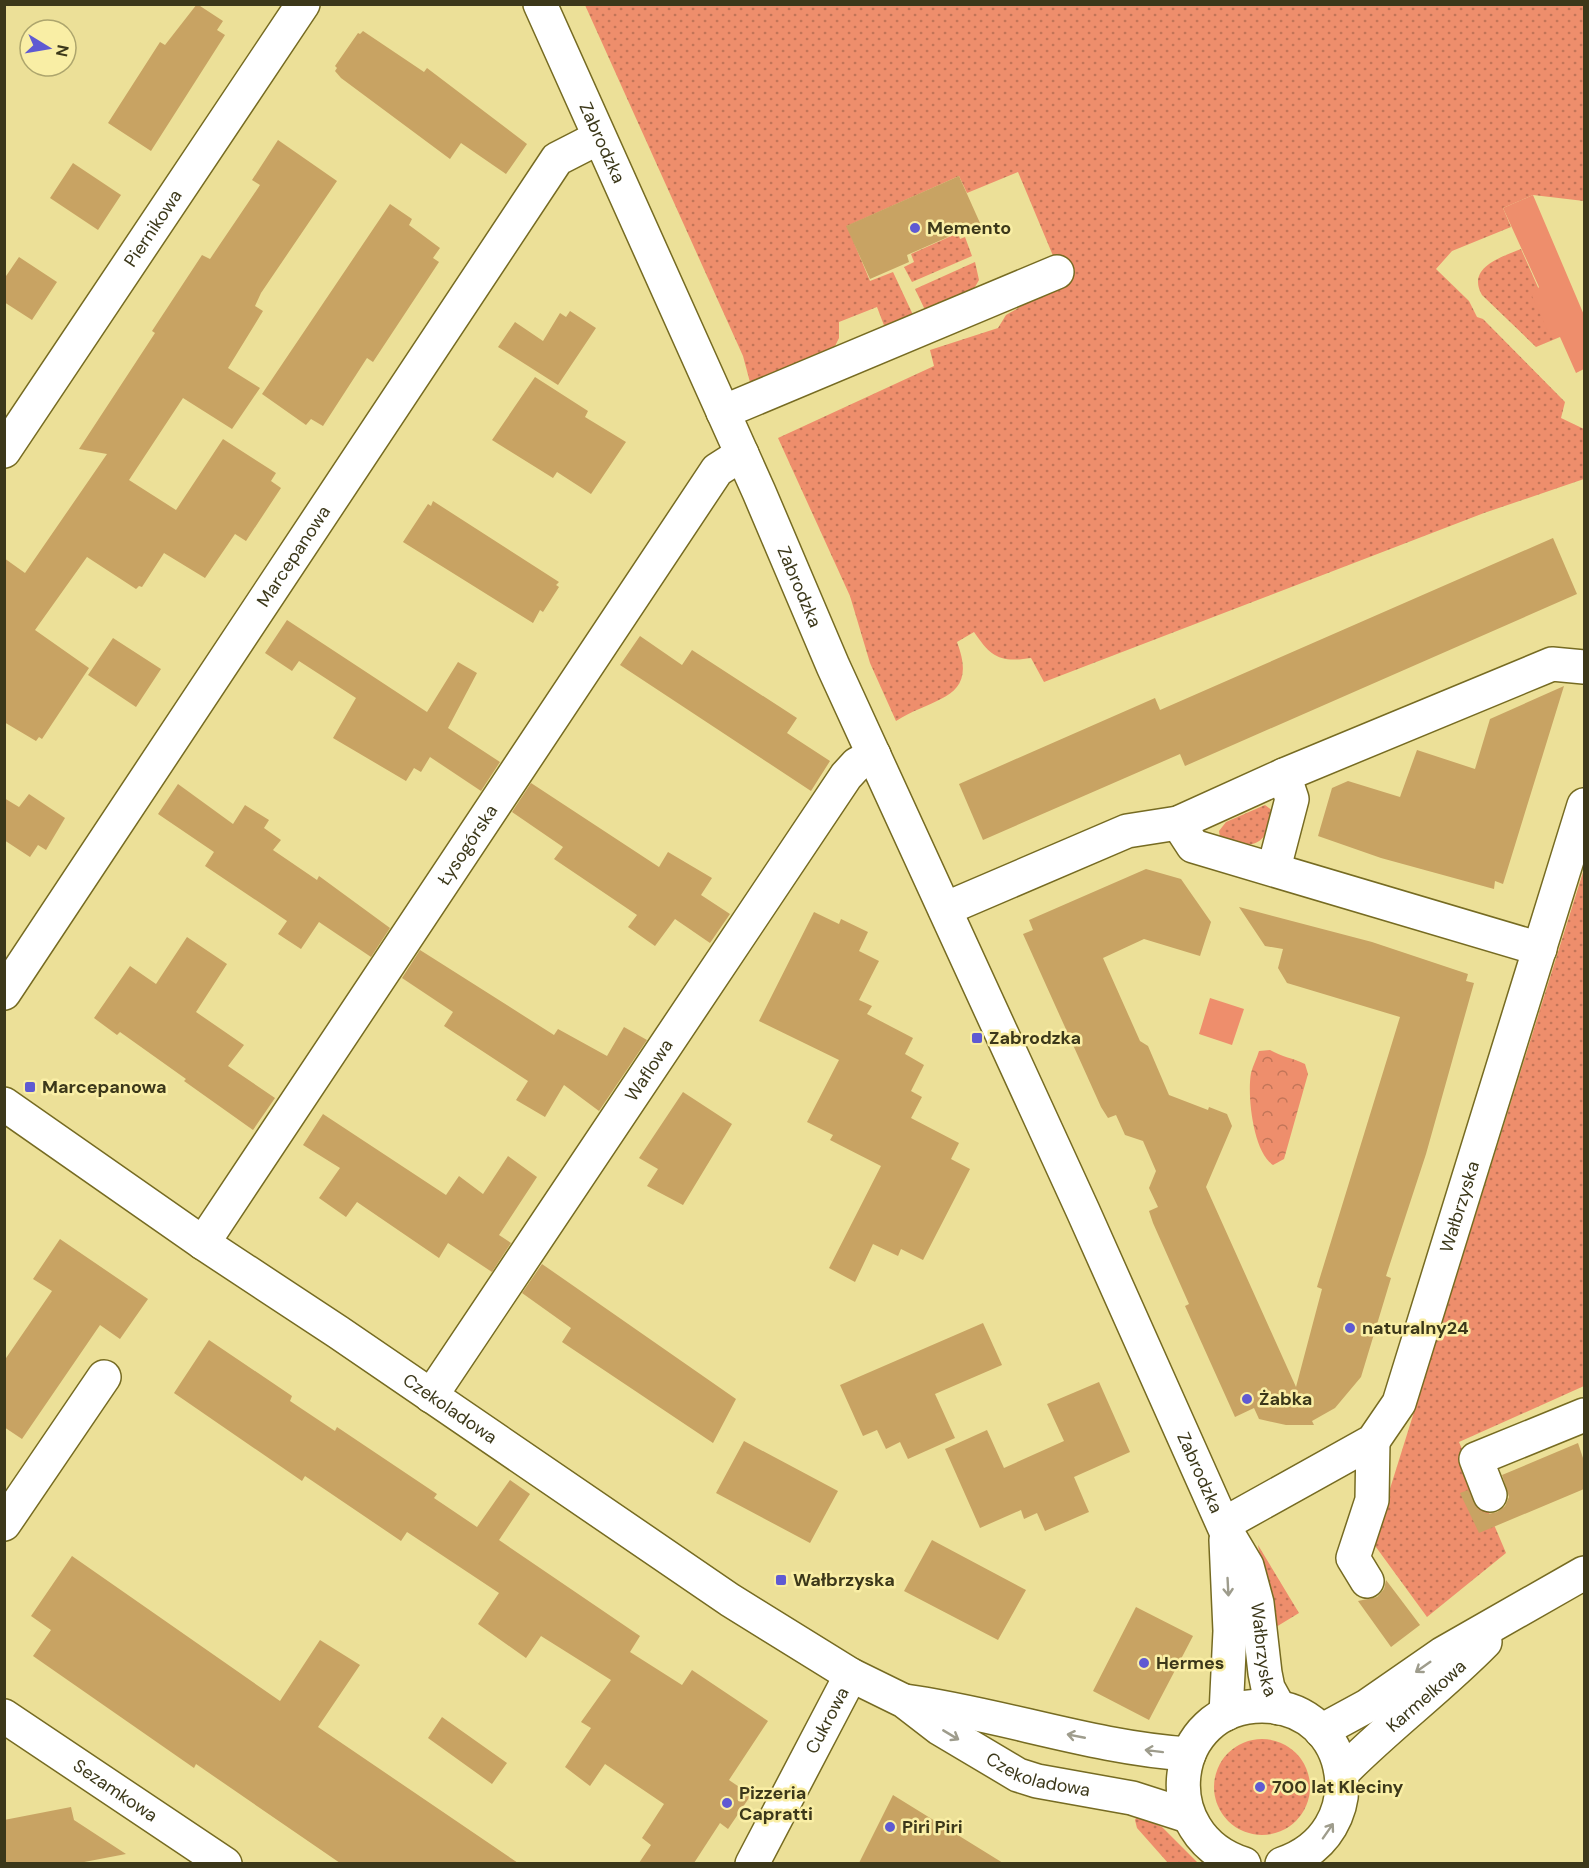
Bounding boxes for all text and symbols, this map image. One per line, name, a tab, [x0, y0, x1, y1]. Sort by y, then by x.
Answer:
north arrow	[18, 18, 78, 78]
text: N	[51, 43, 74, 58]
street label: Zabrodzka	[574, 98, 631, 187]
street label: Piernikowa	[118, 185, 188, 272]
place label: Memento	[927, 216, 1011, 240]
marker: Memento	[908, 221, 922, 235]
street label: Marcepanowa	[251, 501, 336, 612]
street label: Zabrodzka	[771, 543, 827, 631]
street label: Łysogórska	[432, 800, 503, 890]
place label: Zabrodzka	[989, 1026, 1081, 1050]
marker: Zabrodzka	[970, 1031, 984, 1045]
street label: Waflowa	[620, 1034, 679, 1106]
place label: Marcepanowa	[42, 1075, 166, 1099]
marker: Marcepanowa	[23, 1080, 37, 1094]
street label: Wałbrzyska	[1434, 1158, 1485, 1255]
place label: naturalny24	[1362, 1316, 1469, 1340]
marker: naturalny24	[1343, 1321, 1357, 1335]
street label: Czekoladowa	[398, 1368, 502, 1449]
place label: Żabka	[1259, 1387, 1312, 1411]
marker: Żabka	[1240, 1392, 1254, 1406]
street label: Zabrodzka	[1171, 1428, 1228, 1517]
place label: Wałbrzyska	[793, 1568, 895, 1592]
marker: Wałbrzyska	[774, 1573, 788, 1587]
one-way arrow	[1223, 1577, 1234, 1597]
street label: Wałbrzyska	[1245, 1601, 1282, 1701]
place label: Hermes	[1156, 1651, 1224, 1675]
street label: Karmelkowa	[1381, 1655, 1471, 1738]
marker: Hermes	[1137, 1656, 1151, 1670]
one-way arrow	[1415, 1661, 1431, 1673]
street label: Cukrowa	[800, 1683, 855, 1758]
one-way arrow	[942, 1729, 959, 1741]
one-way arrow	[1066, 1730, 1086, 1741]
one-way arrow	[1145, 1745, 1164, 1756]
street label: Czekoladowa	[981, 1747, 1092, 1802]
street label: Sezamkowa	[68, 1754, 162, 1827]
place label: 700 lat Kleciny	[1272, 1775, 1403, 1799]
marker: 700 lat Kleciny	[1253, 1780, 1267, 1794]
place label: Pizzeria Capratti	[739, 1781, 813, 1826]
marker: Pizzeria Capratti	[720, 1796, 734, 1810]
place label: Piri Piri	[902, 1815, 963, 1839]
marker: Piri Piri	[883, 1820, 897, 1834]
one-way arrow	[1322, 1823, 1334, 1840]

